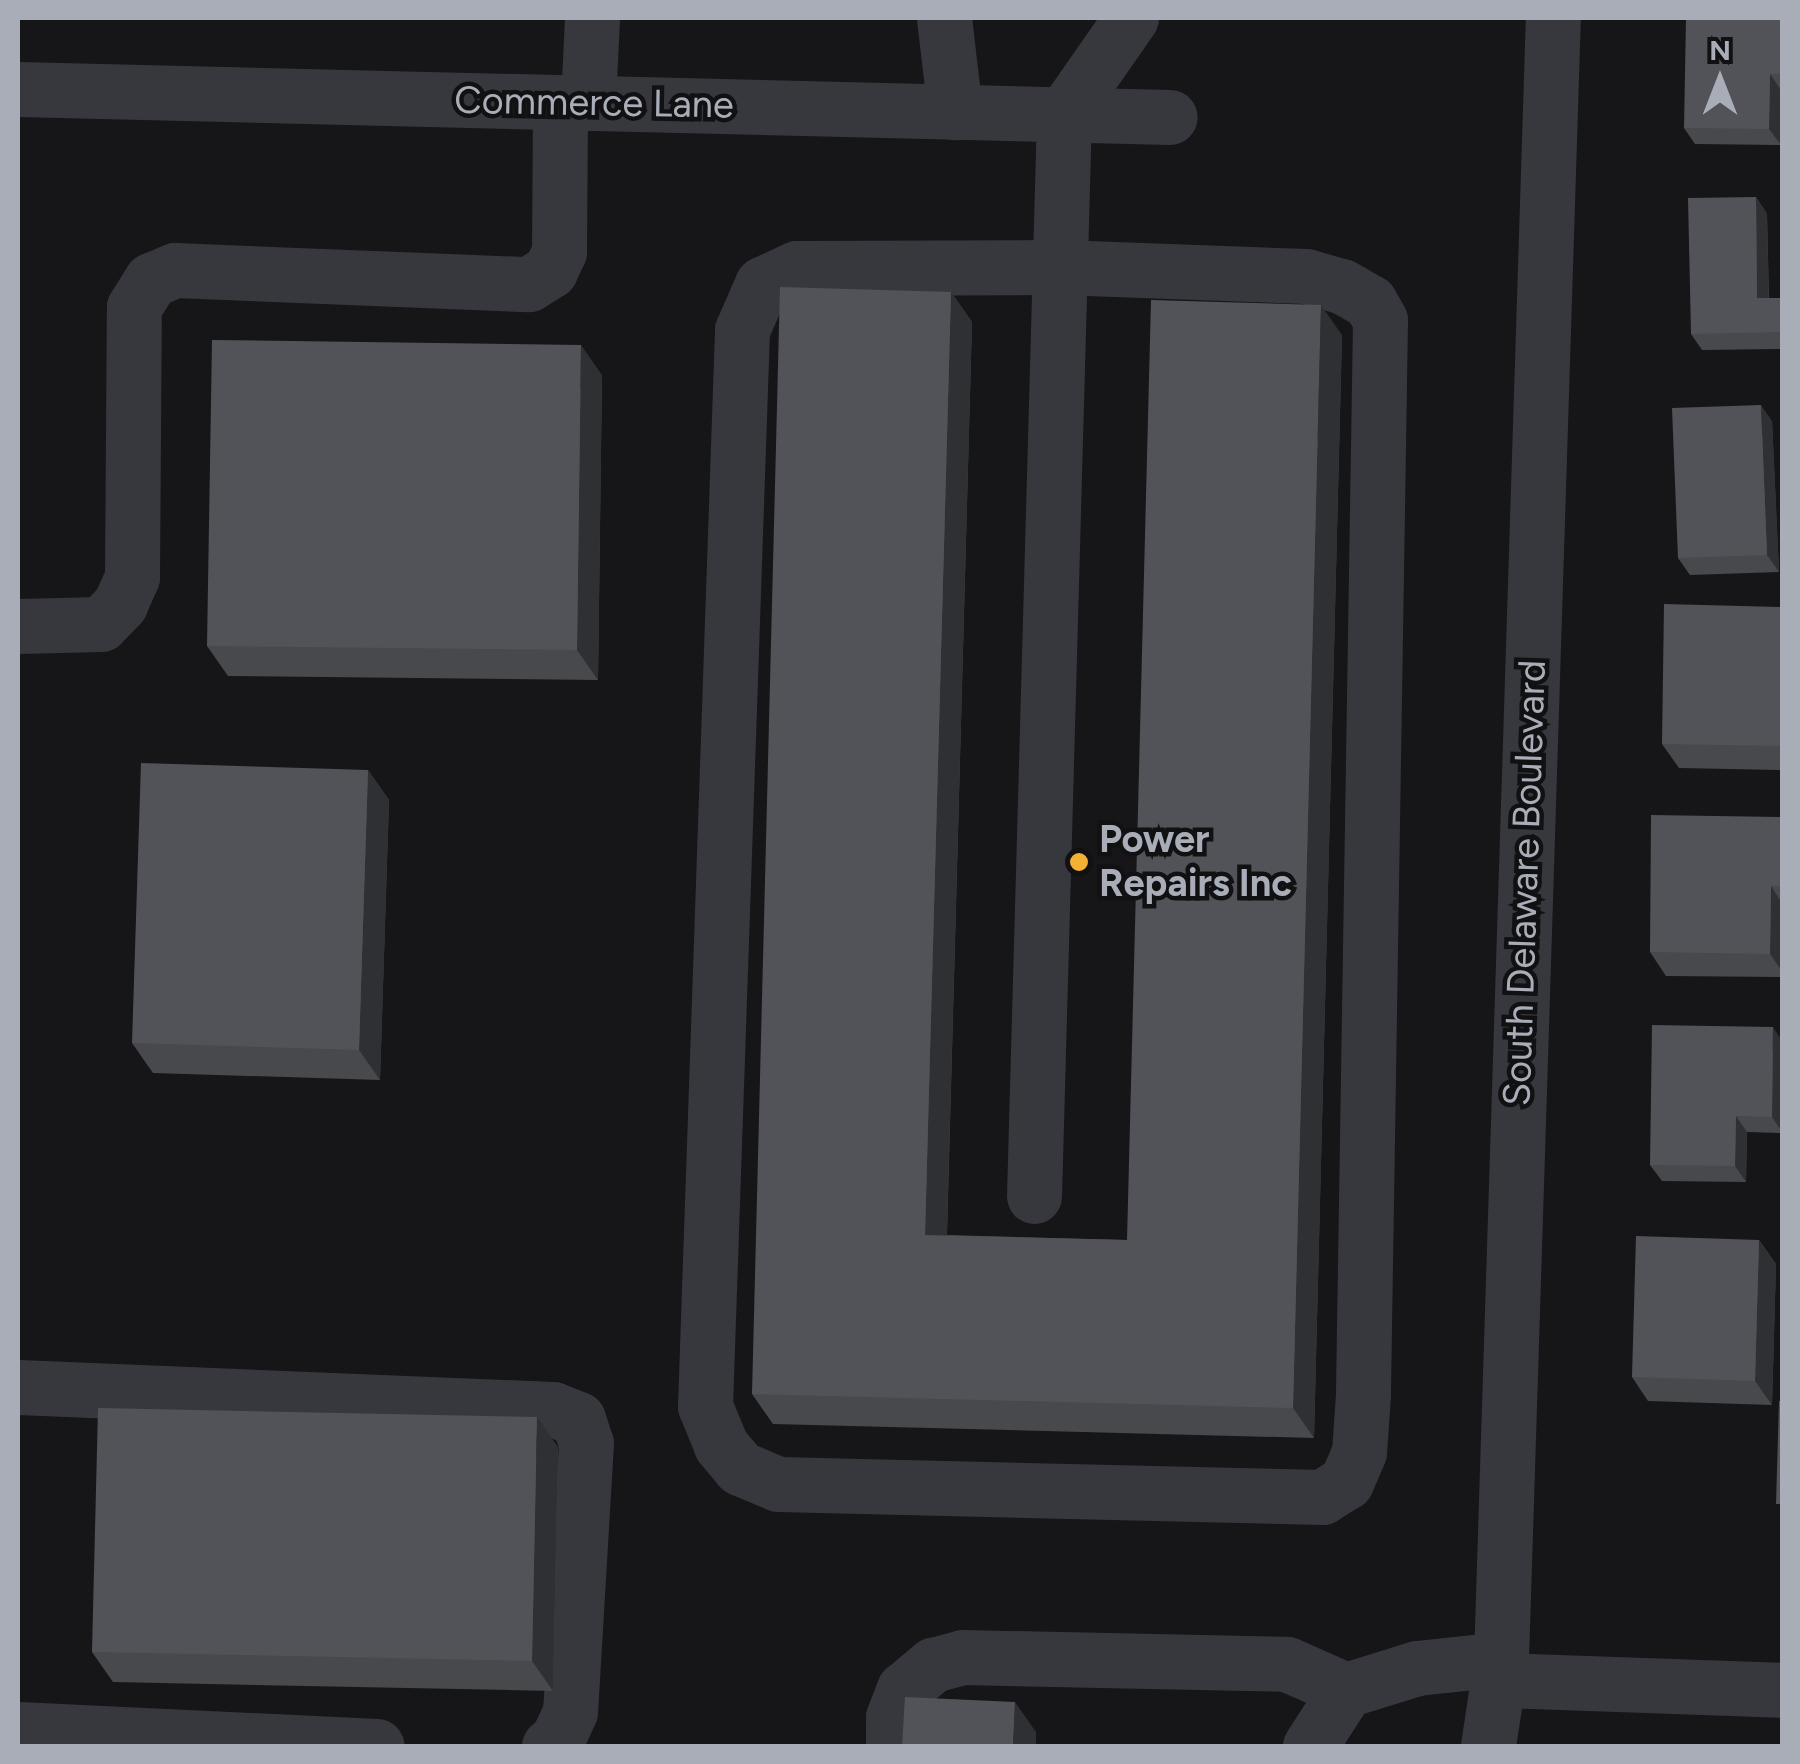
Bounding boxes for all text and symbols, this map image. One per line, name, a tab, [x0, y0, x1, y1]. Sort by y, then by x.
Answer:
north arrow	[1670, 30, 1770, 130]
text: N	[1709, 33, 1731, 67]
street label: Commerce Lane	[454, 78, 734, 128]
street label: South Delaware Boulevard	[1494, 659, 1556, 1107]
place label: Power Repairs Inc	[1099, 817, 1292, 906]
marker: Power Repairs Inc	[1068, 851, 1090, 873]

